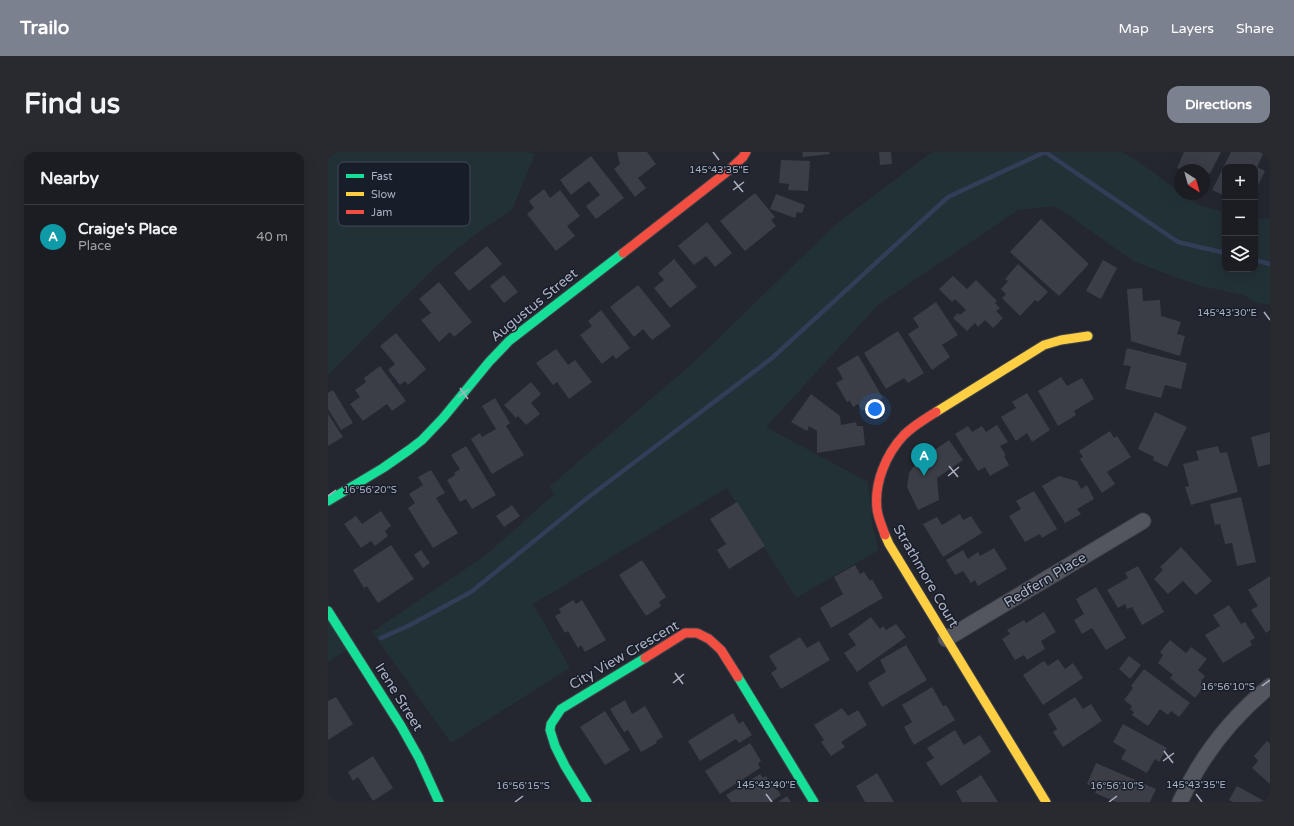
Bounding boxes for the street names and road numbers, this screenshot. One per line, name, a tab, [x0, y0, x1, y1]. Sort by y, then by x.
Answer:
street label: Augustus Street	[487, 264, 581, 345]
street label: Strathmore Court	[890, 522, 963, 631]
street label: Redfern Place	[1001, 549, 1089, 611]
street label: City View Crescent	[566, 616, 682, 693]
street label: Irene Street	[371, 660, 427, 735]

